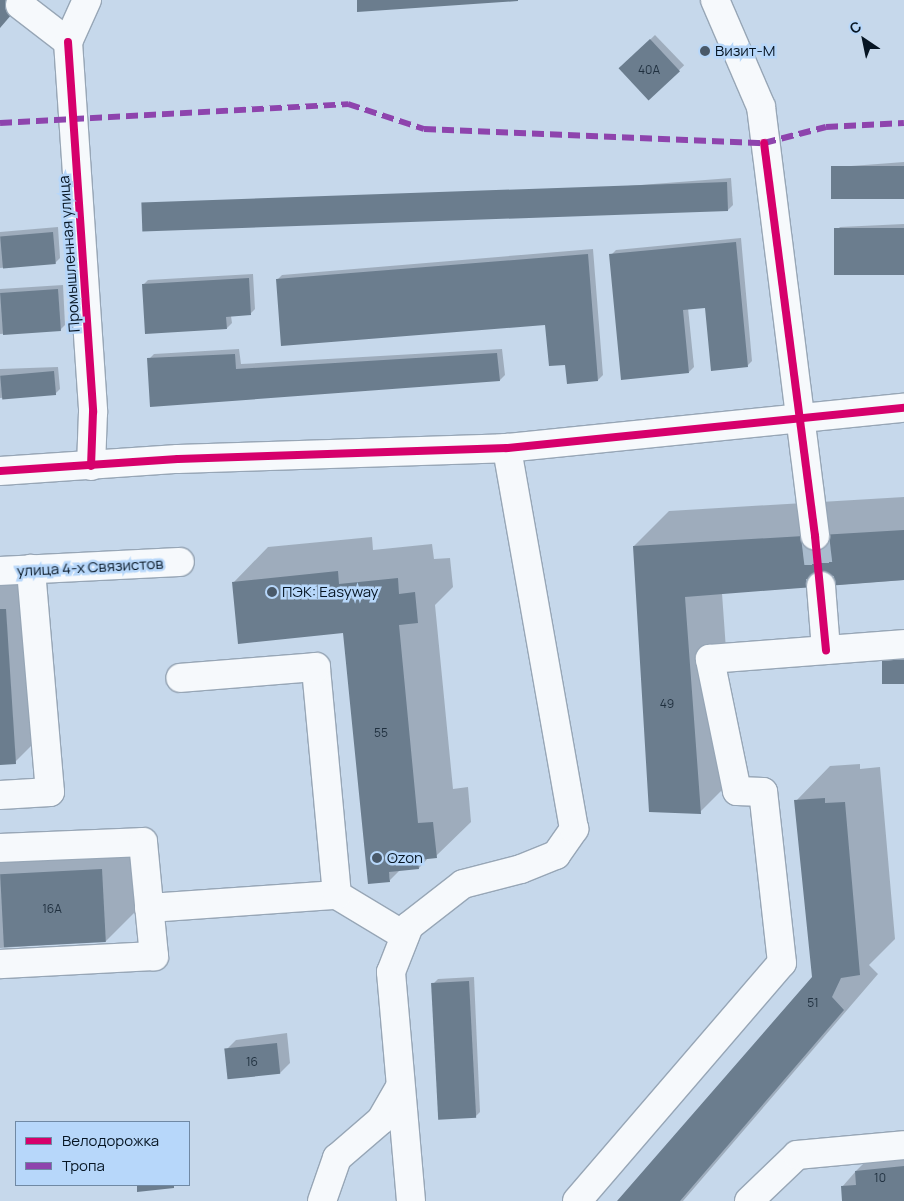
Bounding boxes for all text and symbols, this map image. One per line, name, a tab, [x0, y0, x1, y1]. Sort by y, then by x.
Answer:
north arrow	[839, 15, 889, 65]
text: С	[846, 16, 865, 38]
place label: Визит-М	[715, 42, 775, 60]
marker: Визит-М	[699, 45, 711, 57]
house number: 40А	[638, 63, 660, 77]
street label: Промышленная улица	[55, 175, 83, 333]
street label: улица 4-х Связистов	[16, 554, 164, 580]
place label: ПЭК: Easyway	[282, 583, 379, 601]
marker: ПЭК: Easyway	[266, 586, 278, 598]
house number: 49	[660, 697, 674, 711]
house number: 55	[374, 726, 388, 740]
place label: Ozon	[387, 849, 423, 867]
marker: Ozon	[371, 852, 383, 864]
house number: 16А	[42, 902, 62, 916]
house number: 51	[807, 996, 819, 1010]
house number: 16	[246, 1055, 258, 1069]
legend	[15, 1121, 190, 1186]
text: Велодорожка	[62, 1130, 159, 1151]
text: Тропа	[62, 1155, 105, 1176]
house number: 10	[874, 1171, 886, 1185]

